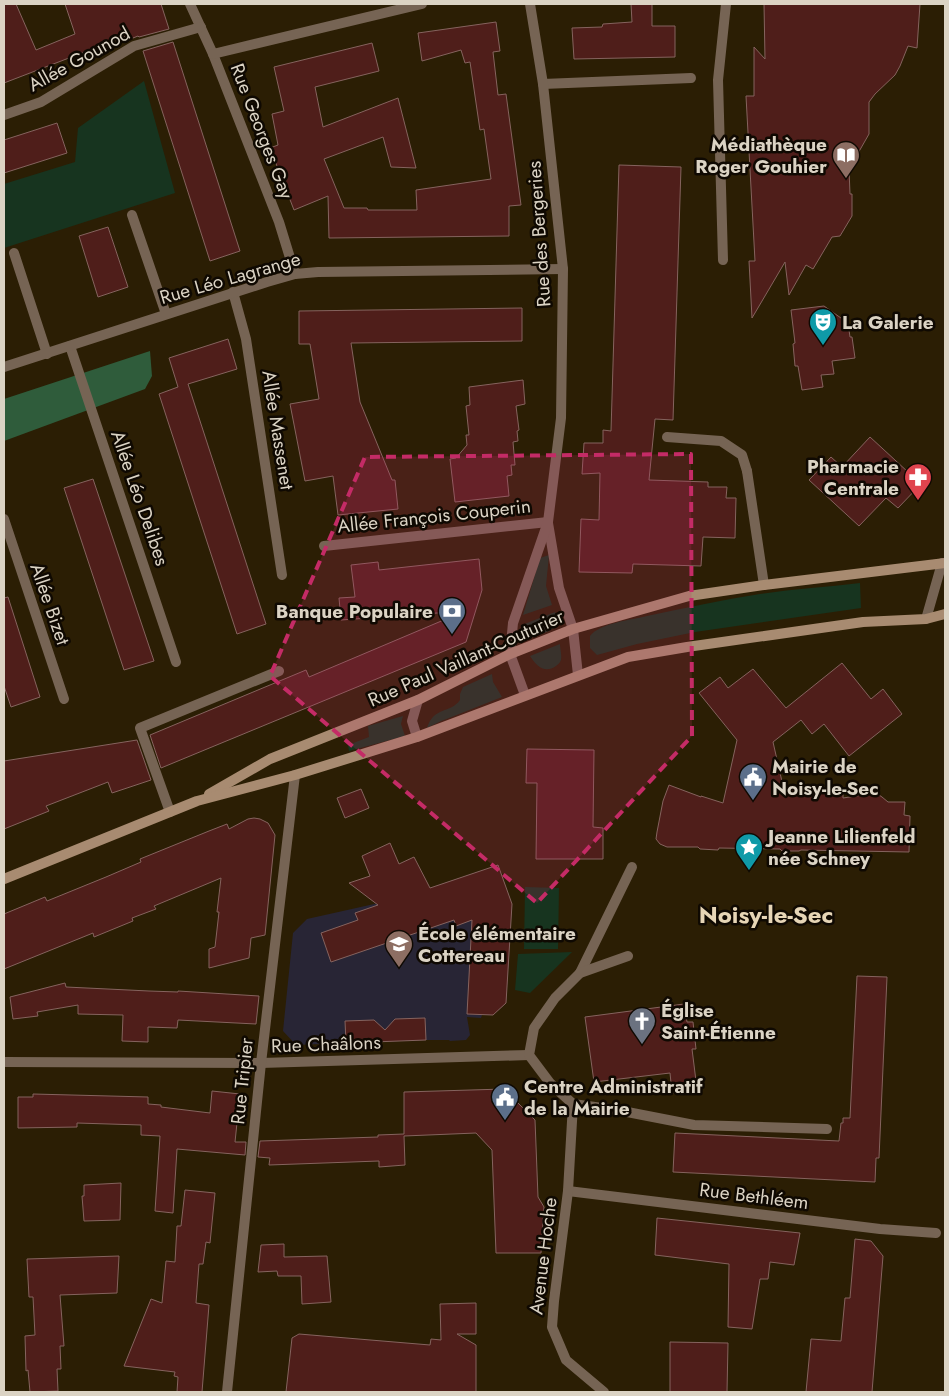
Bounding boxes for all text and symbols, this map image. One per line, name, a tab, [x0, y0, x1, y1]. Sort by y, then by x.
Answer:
street label: Allée Gounod	[23, 20, 135, 98]
street label: Rue Georges Gay	[224, 59, 301, 203]
place label: Médiathèque Roger Gouhier	[695, 131, 827, 180]
library icon: Médiathèque Roger Gouhier	[831, 140, 861, 179]
street label: Rue des Bergeries	[520, 160, 558, 308]
street label: Rue Léo Lagrange	[156, 245, 304, 311]
theatre icon: La Galerie	[808, 307, 838, 346]
place label: La Galerie	[842, 309, 934, 336]
street label: Allée Massenet	[255, 368, 301, 492]
street label: Allée Léo Delibes	[104, 427, 176, 569]
place label: Pharmacie Centrale	[807, 453, 899, 502]
pharmacy icon: Pharmacie Centrale	[903, 462, 933, 501]
street label: Allée François Couperin	[336, 492, 532, 540]
street label: Allée Bizet	[23, 559, 77, 649]
bank icon: Banque Populaire	[437, 596, 467, 635]
place label: Banque Populaire	[276, 598, 433, 625]
street label: Rue Paul Vaillant-Couturier	[364, 602, 569, 713]
place label: Mairie de Noisy-le-Sec	[772, 753, 879, 802]
public building icon: Mairie de Noisy-le-Sec	[738, 762, 768, 801]
place label: Jeanne Lilienfeld née Schney	[764, 823, 916, 872]
place icon: Jeanne Lilienfeld née Schney	[734, 832, 764, 871]
district label: Noisy-le-Sec	[699, 897, 833, 932]
place label: École élémentaire Cottereau	[418, 920, 576, 969]
school or university icon: École élémentaire Cottereau	[384, 929, 414, 968]
place label: Église Saint-Étienne	[661, 997, 776, 1046]
church icon: Église Saint-Étienne	[627, 1006, 657, 1045]
street label: Rue Chaâlons	[271, 1029, 382, 1059]
street label: Rue Tripier	[224, 1036, 260, 1126]
place label: Centre Administratif de la Mairie	[524, 1073, 704, 1122]
public building icon: Centre Administratif de la Mairie	[490, 1082, 520, 1121]
street label: Rue Bethléem	[698, 1176, 810, 1216]
street label: Avenue Hoche	[522, 1196, 564, 1316]

